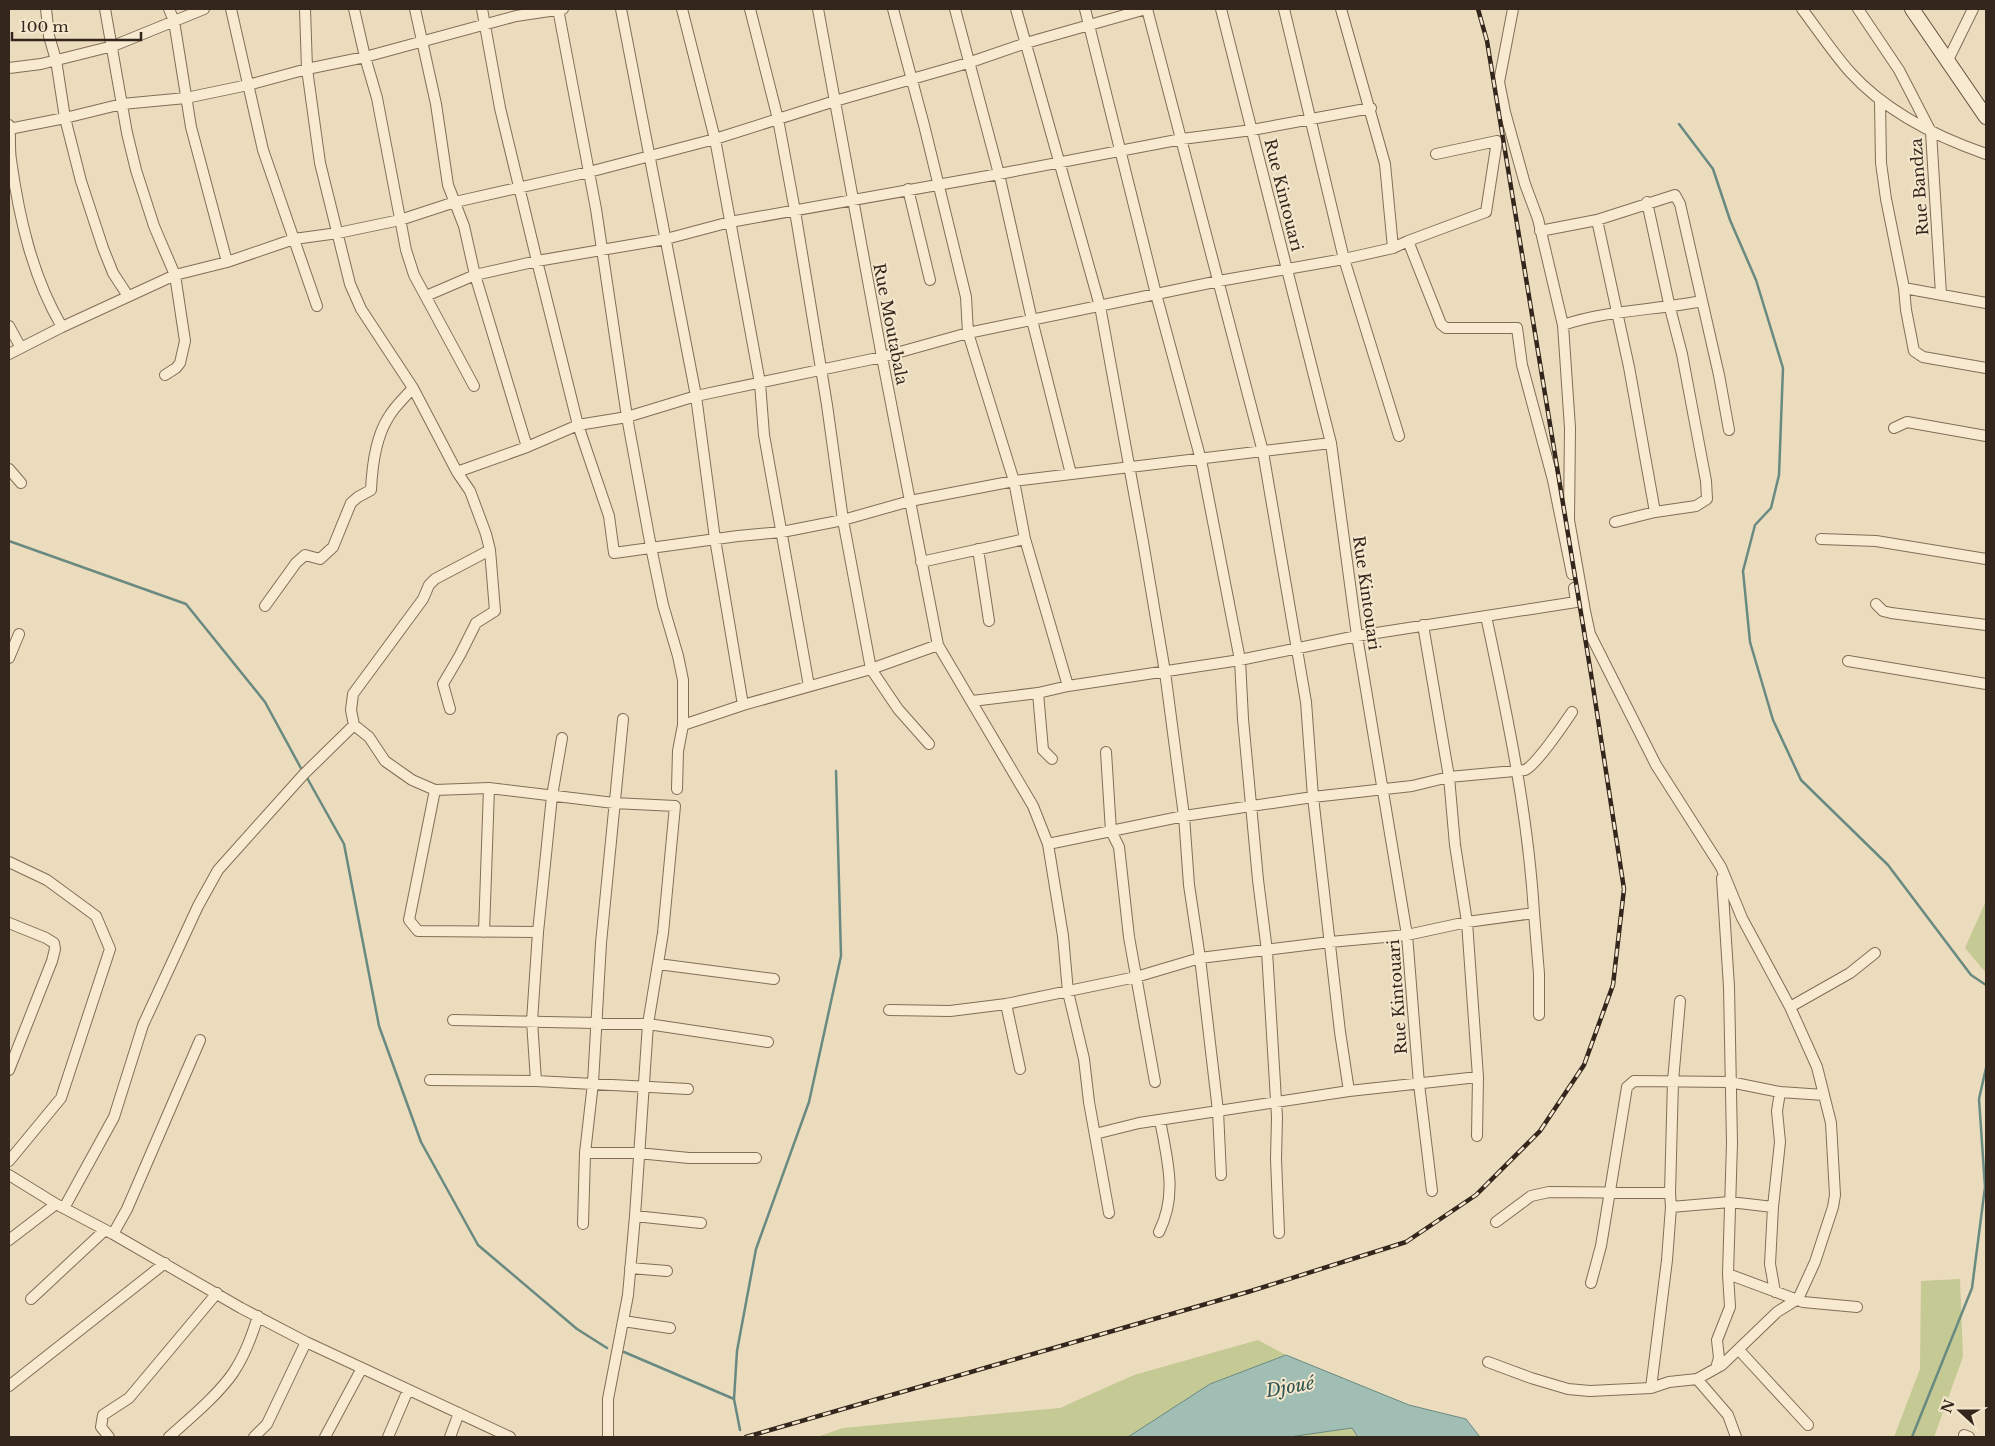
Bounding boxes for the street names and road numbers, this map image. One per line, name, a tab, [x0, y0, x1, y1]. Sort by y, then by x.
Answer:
street label: Rue Kintouari	[1260, 137, 1308, 254]
street label: Rue Bandza	[1906, 137, 1932, 236]
street label: Rue Moutabala	[869, 261, 913, 387]
street label: Rue Kintouari	[1349, 535, 1385, 652]
street label: Rue Kintouari	[1383, 938, 1411, 1055]

